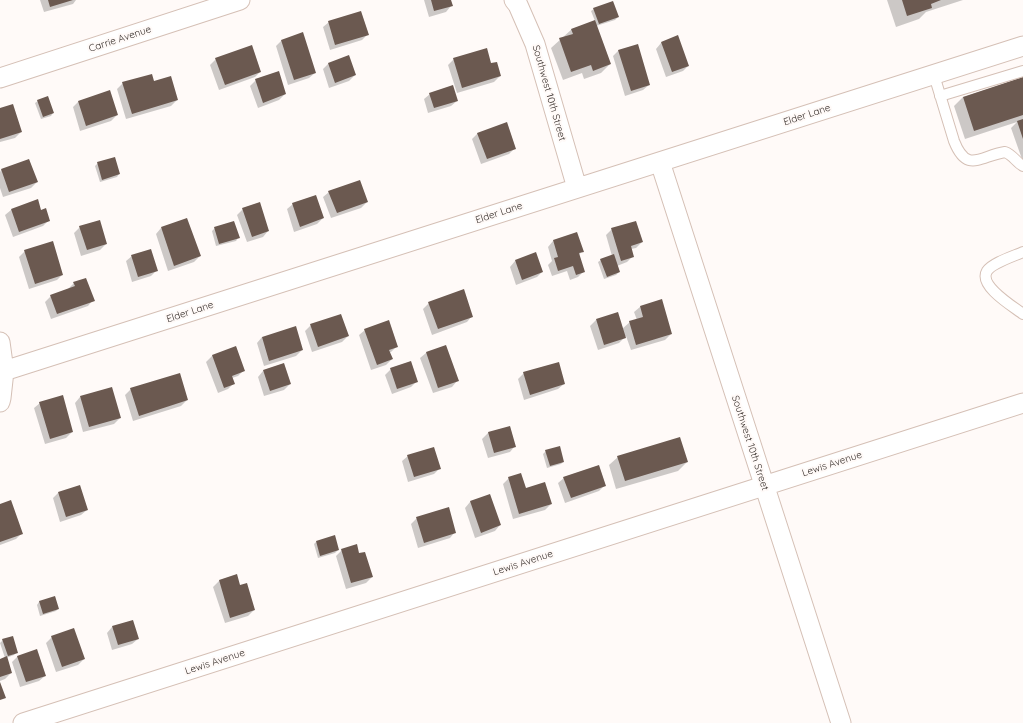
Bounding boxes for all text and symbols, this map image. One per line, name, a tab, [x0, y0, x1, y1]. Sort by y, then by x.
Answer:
street label: Carrie Avenue	[87, 23, 153, 55]
street label: Southwest 10th Street	[530, 44, 568, 142]
street label: Elder Lane	[782, 102, 832, 128]
street label: Elder Lane	[474, 200, 524, 226]
street label: Elder Lane	[165, 299, 215, 325]
street label: Southwest 10th Street	[729, 394, 771, 492]
street label: Lewis Avenue	[801, 449, 863, 479]
street label: Lewis Avenue	[492, 548, 554, 578]
street label: Lewis Avenue	[184, 647, 246, 677]

